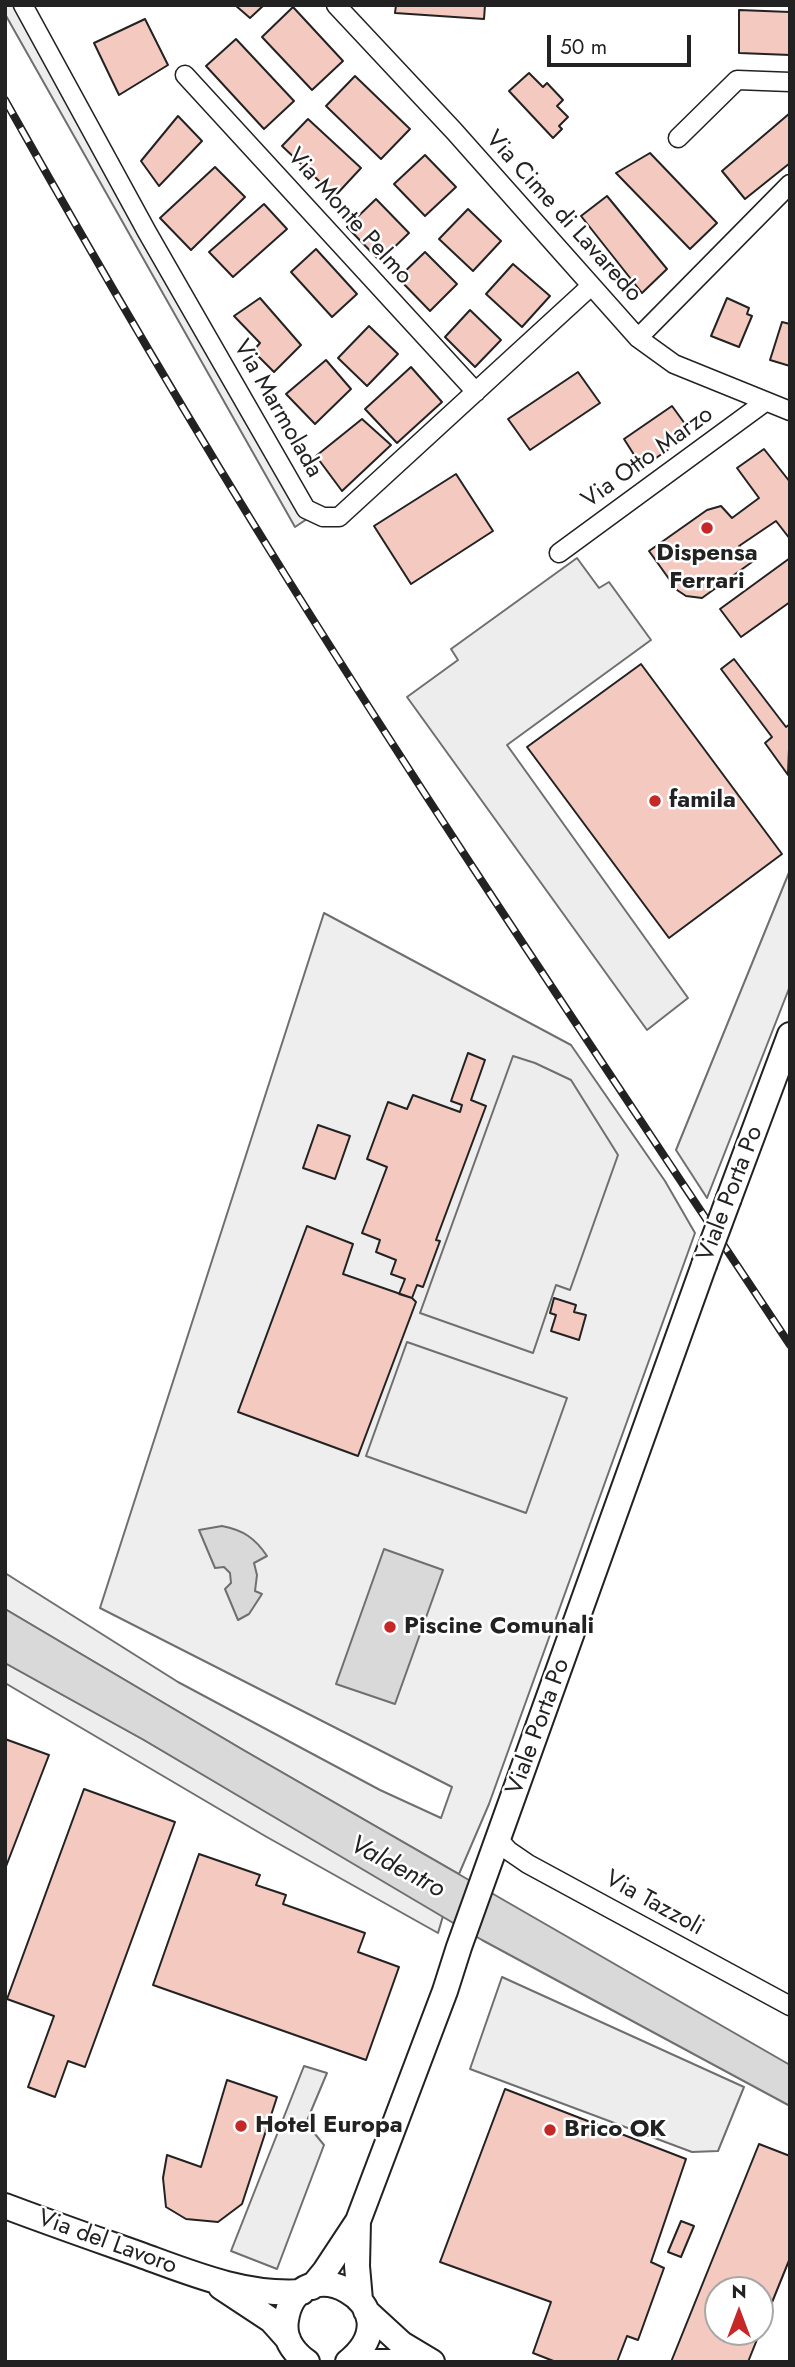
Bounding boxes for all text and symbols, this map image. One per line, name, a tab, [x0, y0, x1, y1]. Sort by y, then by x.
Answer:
scale bar	[550, 21, 694, 65]
text: 50 m	[560, 32, 607, 62]
street label: Via Cime di Lavaredo	[479, 126, 647, 308]
street label: Via Monte Pelmo	[280, 143, 418, 291]
street label: Via Marmolada	[226, 335, 328, 483]
street label: Via Otto Marzo	[577, 401, 719, 515]
marker: Dispensa Ferrari	[699, 520, 715, 536]
place label: Dispensa Ferrari	[656, 540, 758, 596]
place label: famila	[669, 787, 736, 815]
marker: famila	[647, 793, 663, 809]
street label: Viale Porta Po	[692, 1122, 770, 1266]
place label: Piscine Comunali	[404, 1613, 594, 1641]
marker: Piscine Comunali	[382, 1619, 398, 1635]
street label: Viale Porta Po	[501, 1655, 577, 1799]
water label: Valdentro	[344, 1830, 450, 1906]
street label: Via Tazzoli	[600, 1865, 708, 1943]
place label: Hotel Europa	[255, 2112, 403, 2140]
place label: Brico OK	[564, 2116, 666, 2144]
marker: Hotel Europa	[233, 2118, 249, 2134]
marker: Brico OK	[542, 2122, 558, 2138]
street label: Via del Lavoro	[33, 2204, 181, 2282]
north arrow	[704, 2276, 774, 2346]
text: N	[731, 2278, 747, 2305]

